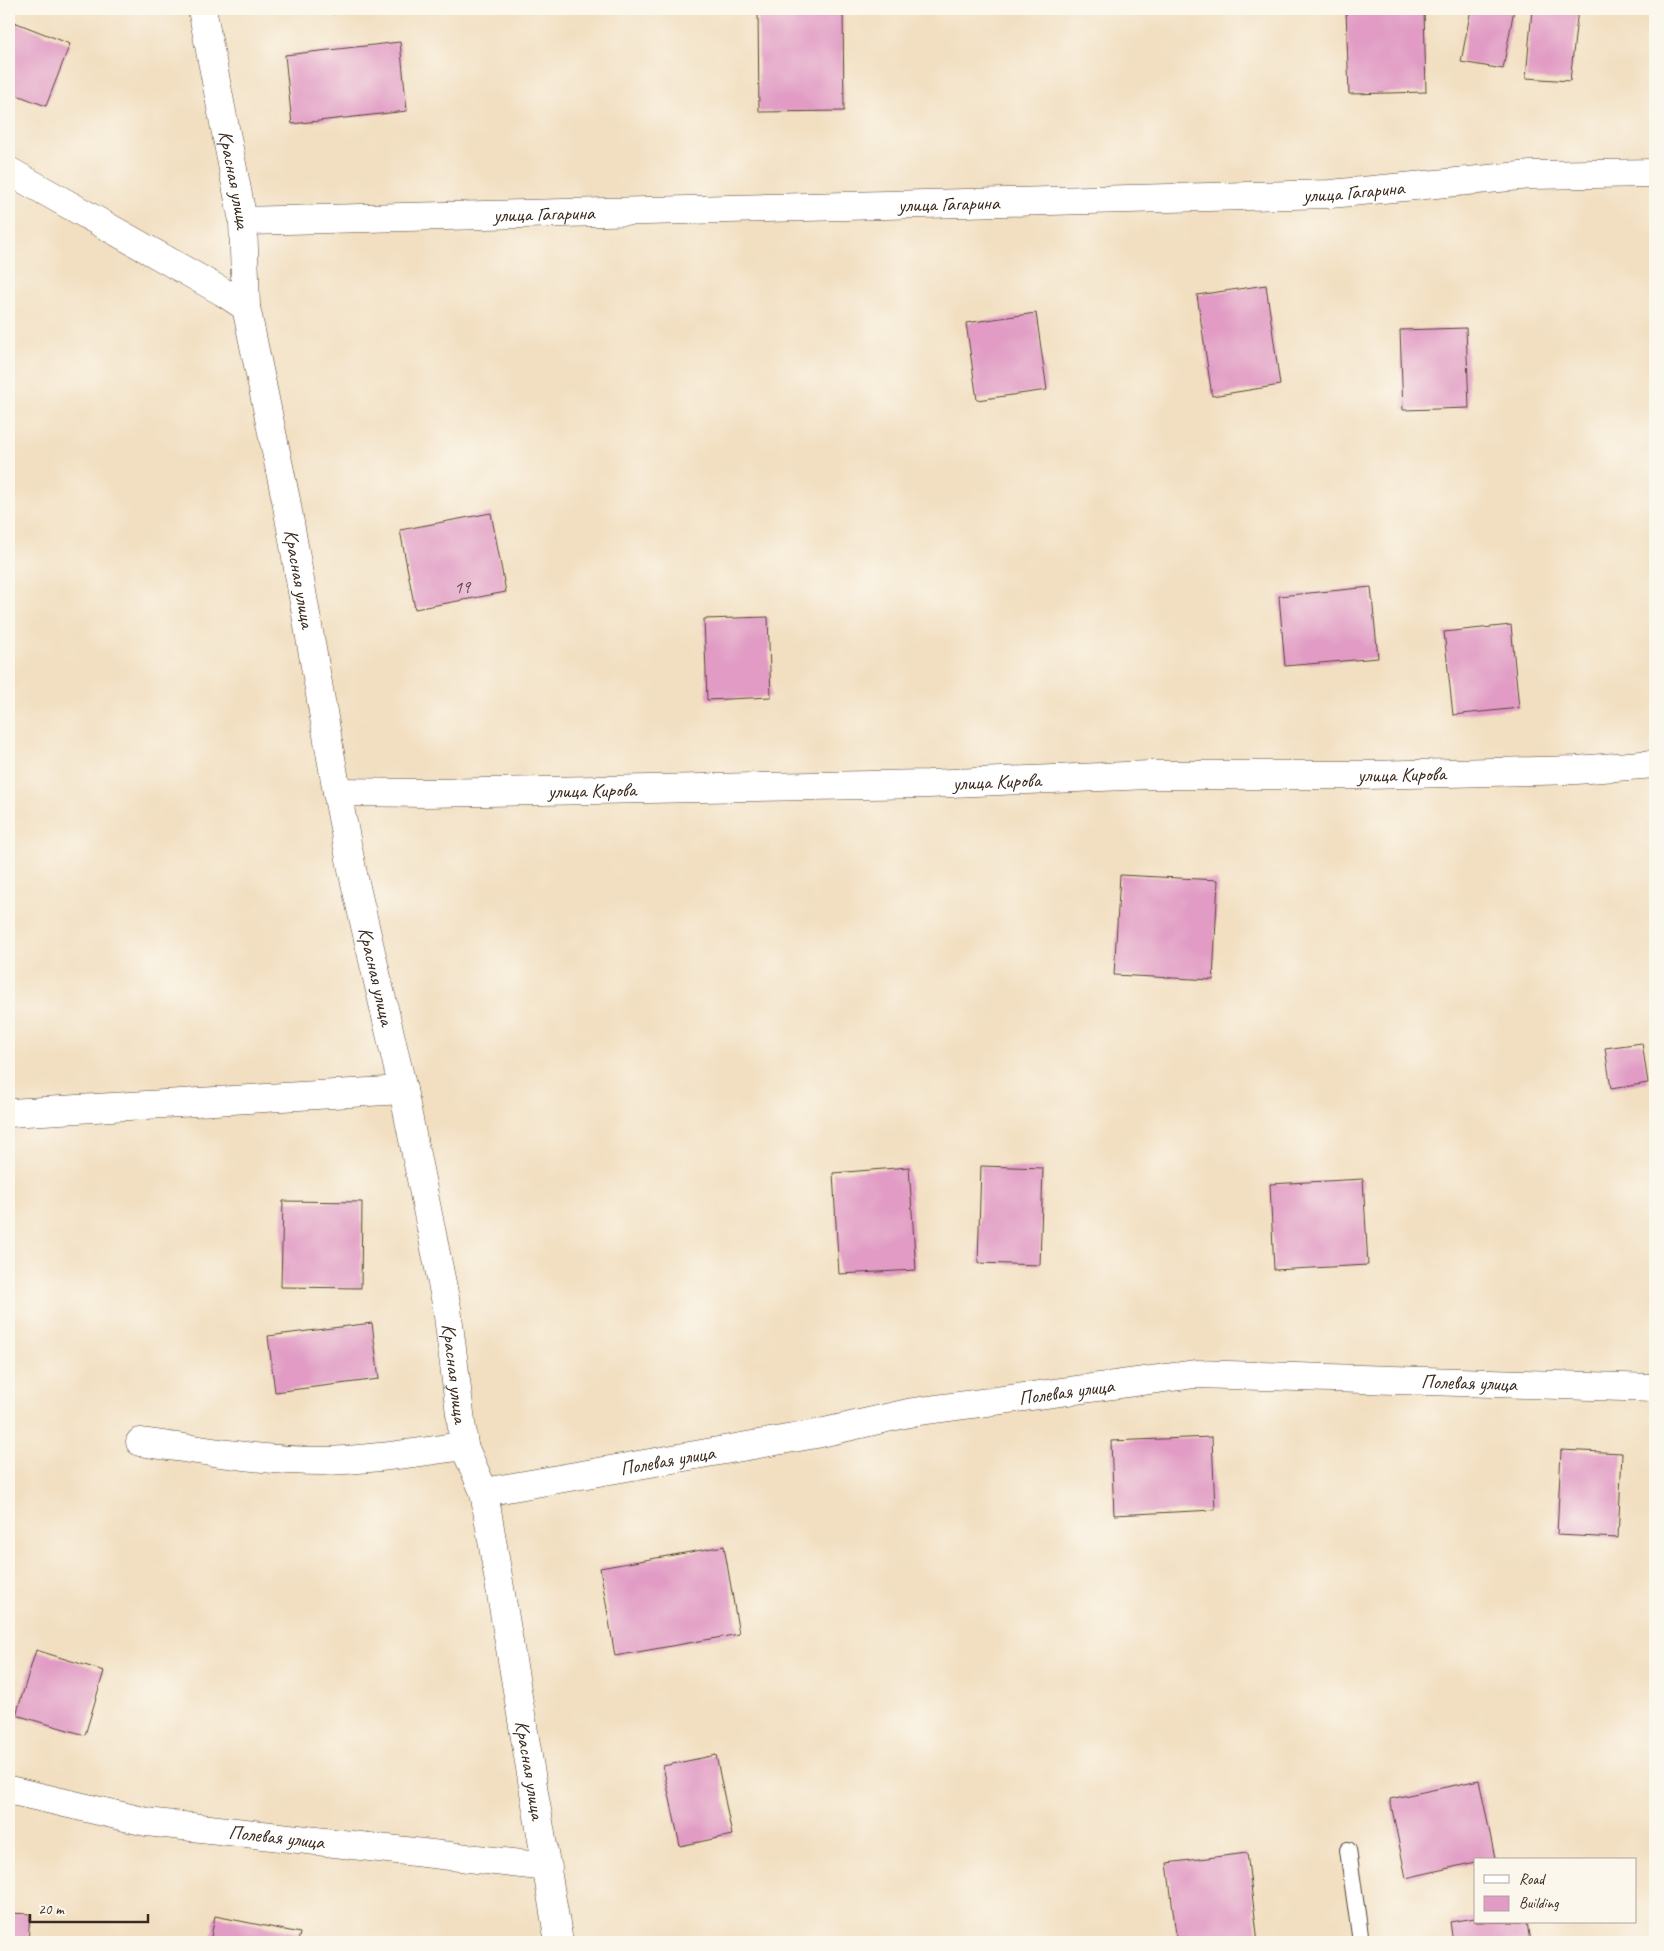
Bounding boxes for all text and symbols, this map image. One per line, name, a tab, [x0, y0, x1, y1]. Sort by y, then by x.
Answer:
street label: Красная улица	[213, 128, 255, 231]
street label: улица Гагарина	[1302, 175, 1406, 208]
street label: улица Гагарина	[897, 190, 1001, 218]
street label: улица Гагарина	[492, 200, 596, 228]
street label: Красная улица	[278, 527, 320, 632]
house number: 19	[454, 576, 472, 598]
street label: улица Кирова	[1357, 761, 1448, 788]
street label: улица Кирова	[951, 767, 1043, 796]
street label: улица Кирова	[547, 777, 638, 804]
street label: Красная улица	[353, 925, 400, 1030]
street label: Красная улица	[436, 1322, 473, 1426]
street label: Полевая улица	[1421, 1369, 1518, 1397]
street label: Полевая улица	[1017, 1373, 1117, 1411]
street label: Полевая улица	[618, 1440, 718, 1481]
street label: Красная улица	[509, 1719, 551, 1823]
street label: Полевая улица	[227, 1819, 327, 1855]
legend	[1474, 1858, 1636, 1924]
text: Road	[1519, 1870, 1546, 1889]
scale bar	[30, 1891, 148, 1923]
text: Building	[1519, 1894, 1559, 1913]
text: 20 m	[38, 1900, 65, 1919]

